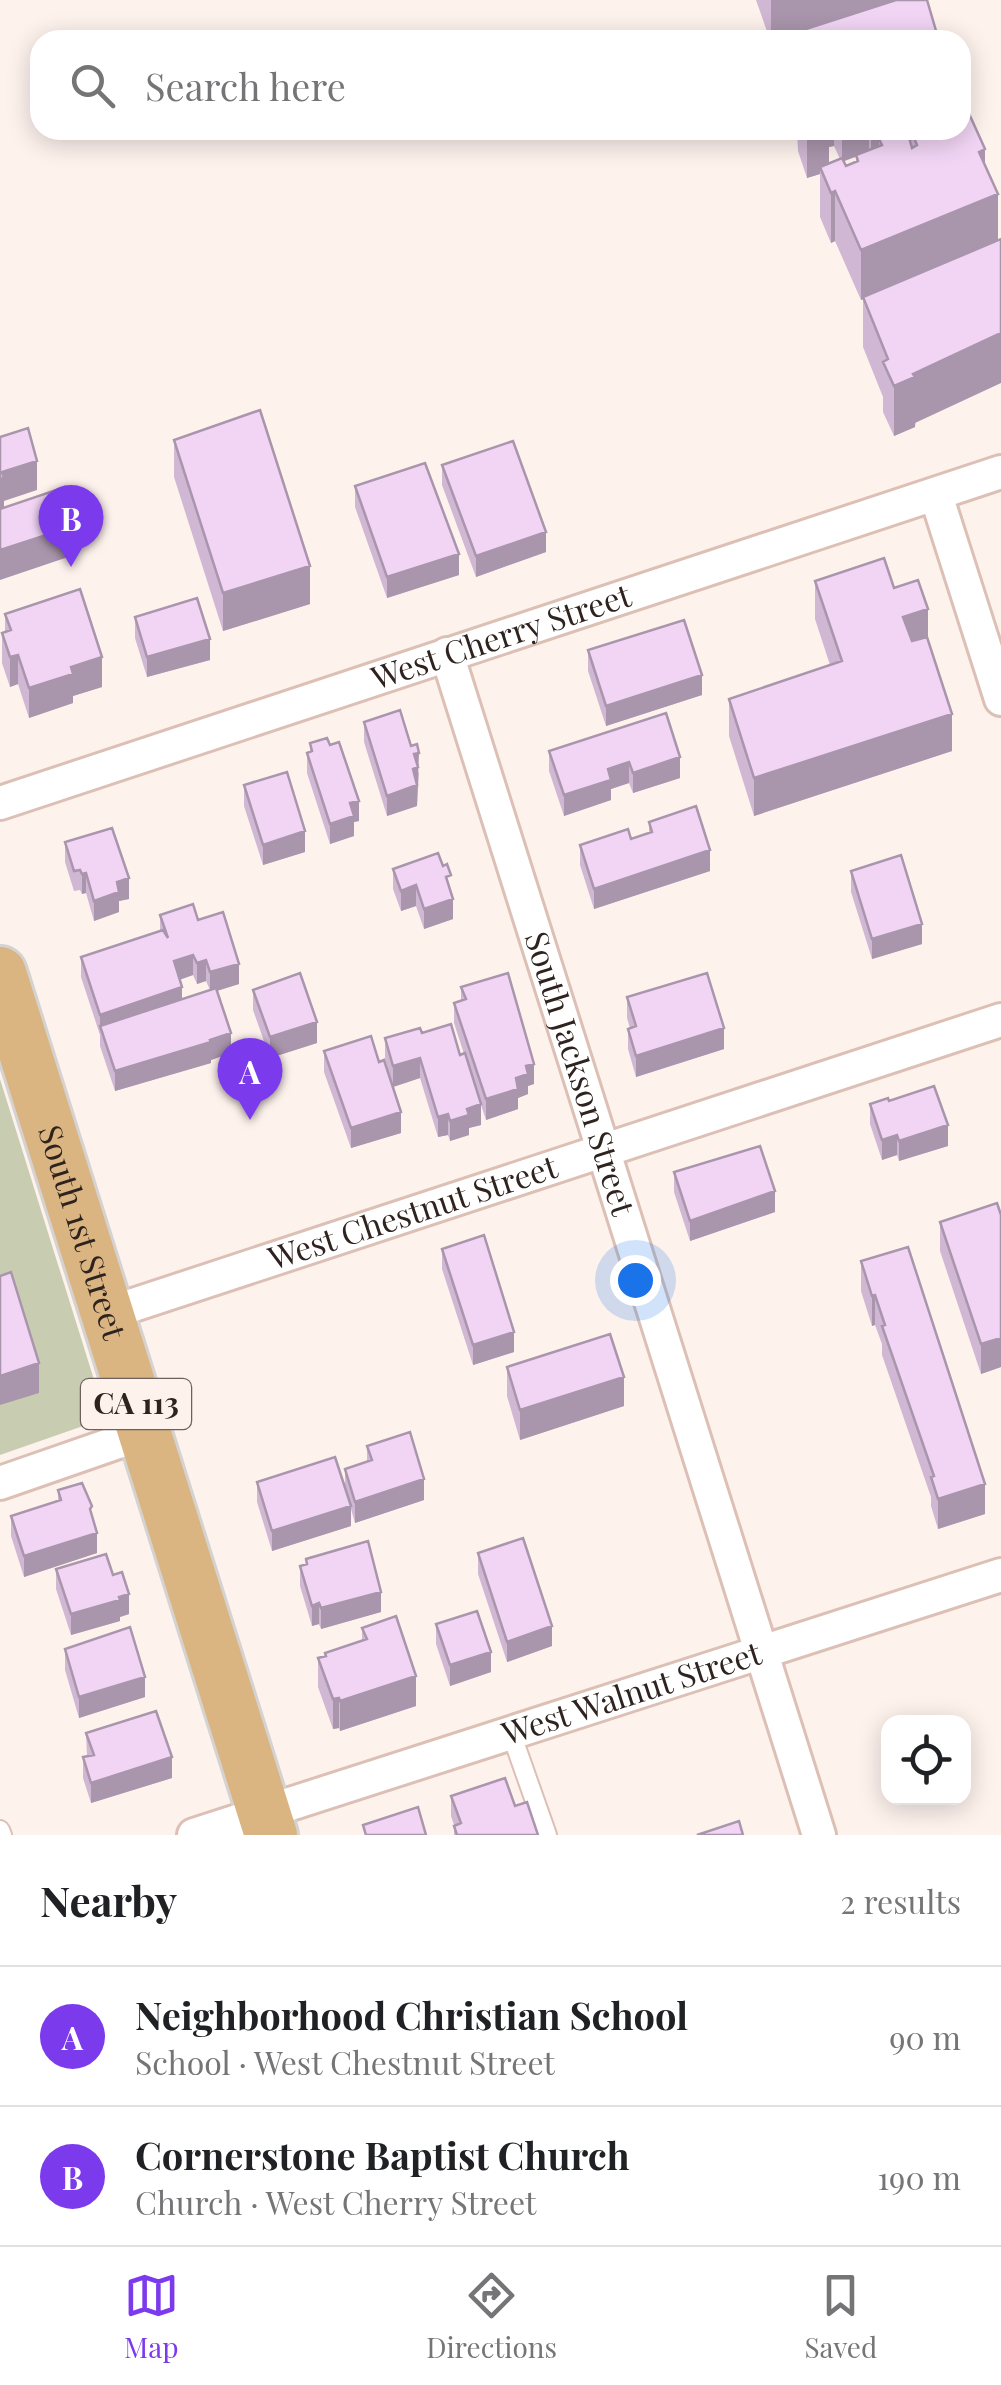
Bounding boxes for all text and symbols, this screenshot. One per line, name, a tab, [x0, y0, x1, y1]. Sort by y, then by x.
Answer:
search box	[30, 30, 971, 140]
icon: search	[65, 58, 120, 113]
text: Search here	[145, 60, 346, 111]
pin: B	[38, 484, 104, 567]
street label: West Cherry Street	[364, 572, 636, 698]
street label: South Jackson Street	[517, 926, 647, 1221]
pin: A	[218, 1038, 282, 1120]
street label: South 1st Street	[30, 1119, 138, 1345]
street label: West Chestnut Street	[262, 1143, 563, 1278]
your location	[610, 1255, 661, 1306]
road number: CA 113	[81, 1379, 191, 1429]
street label: West Walnut Street	[495, 1630, 767, 1754]
map controls	[881, 1715, 971, 1805]
button: locate	[881, 1715, 971, 1805]
text: Nearby	[40, 1872, 177, 1928]
text: 2 results	[840, 1879, 961, 1922]
text: Neighborhood Christian School	[135, 1989, 688, 2040]
text: A	[62, 2015, 83, 2058]
text: 90 m	[889, 2015, 961, 2058]
text: School · West Chestnut Street	[135, 2040, 555, 2083]
text: Cornerstone Baptist Church	[135, 2129, 630, 2180]
text: B	[62, 2155, 83, 2198]
text: 190 m	[877, 2155, 961, 2198]
text: Church · West Cherry Street	[135, 2180, 536, 2223]
tab: Map	[124, 2268, 179, 2365]
tab: Directions	[426, 2268, 557, 2365]
tab: Saved	[804, 2268, 877, 2365]

